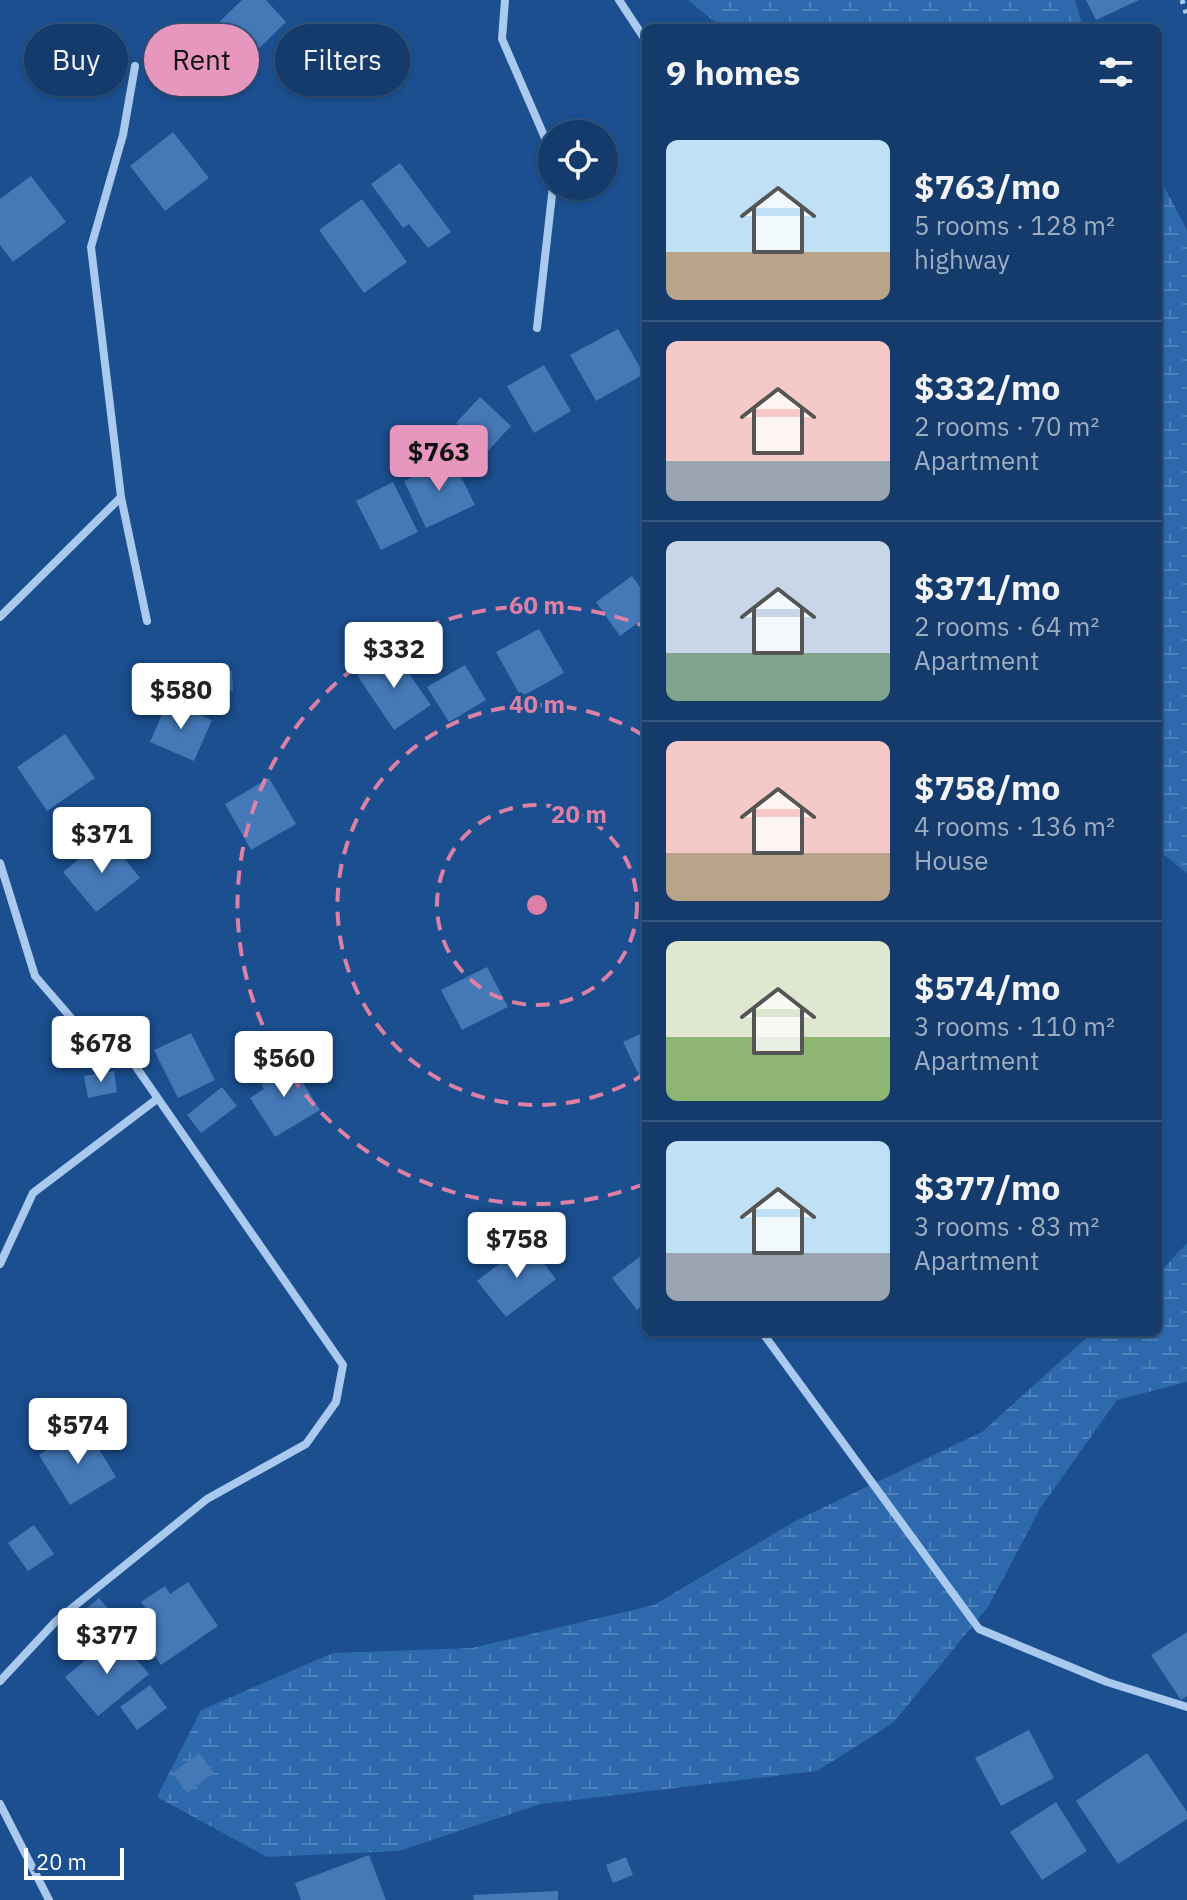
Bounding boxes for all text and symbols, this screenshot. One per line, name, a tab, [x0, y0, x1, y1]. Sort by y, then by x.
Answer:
chip: Buy	[24, 24, 128, 96]
chip: Rent	[144, 24, 259, 96]
chip: Filters	[275, 24, 410, 96]
text: 9 homes	[666, 50, 801, 94]
icon: filters	[1094, 50, 1138, 94]
map controls	[538, 120, 618, 200]
button: locate	[538, 120, 618, 200]
text: $763/mo	[914, 164, 1061, 208]
icon: home	[730, 172, 826, 268]
text: 5 rooms · 128 m²	[914, 208, 1115, 242]
text: highway	[914, 242, 1010, 276]
text: $332/mo	[914, 365, 1061, 409]
icon: home	[730, 373, 826, 469]
text: 2 rooms · 70 m²	[914, 409, 1099, 443]
pin: $763	[392, 425, 486, 493]
text: $763	[408, 434, 470, 468]
text: Apartment	[914, 443, 1039, 477]
text: $371/mo	[914, 565, 1061, 609]
icon: home	[730, 573, 826, 669]
text: 60 m	[509, 589, 565, 621]
text: 2 rooms · 64 m²	[914, 609, 1099, 643]
pin: $332	[347, 622, 441, 690]
text: $332	[363, 631, 425, 665]
text: Apartment	[914, 643, 1039, 677]
pin: $580	[134, 663, 228, 731]
text: $580	[150, 672, 212, 706]
text: 40 m	[509, 688, 565, 720]
text: $758/mo	[914, 765, 1061, 809]
icon: home	[730, 773, 826, 869]
text: 20 m	[551, 798, 607, 830]
pin: $371	[55, 807, 149, 875]
text: 4 rooms · 136 m²	[914, 809, 1115, 843]
text: $371	[71, 816, 133, 850]
text: House	[914, 843, 989, 877]
centre of rings	[523, 891, 551, 919]
text: $574/mo	[914, 965, 1061, 1009]
icon: home	[730, 973, 826, 1069]
text: 3 rooms · 110 m²	[914, 1009, 1115, 1043]
pin: $678	[54, 1016, 148, 1084]
text: $678	[70, 1025, 132, 1059]
pin: $560	[237, 1031, 331, 1099]
text: $560	[253, 1040, 315, 1074]
text: Apartment	[914, 1043, 1039, 1077]
text: $377/mo	[914, 1165, 1061, 1209]
icon: home	[730, 1173, 826, 1269]
text: 3 rooms · 83 m²	[914, 1209, 1099, 1243]
pin: $758	[470, 1212, 564, 1280]
text: $758	[486, 1221, 548, 1255]
text: Apartment	[914, 1243, 1039, 1277]
pin: $574	[31, 1398, 125, 1466]
text: $574	[47, 1407, 109, 1441]
pin: $377	[60, 1608, 154, 1676]
text: $377	[76, 1617, 138, 1651]
scale bar	[24, 1844, 124, 1880]
text: 20 m	[36, 1847, 87, 1876]

